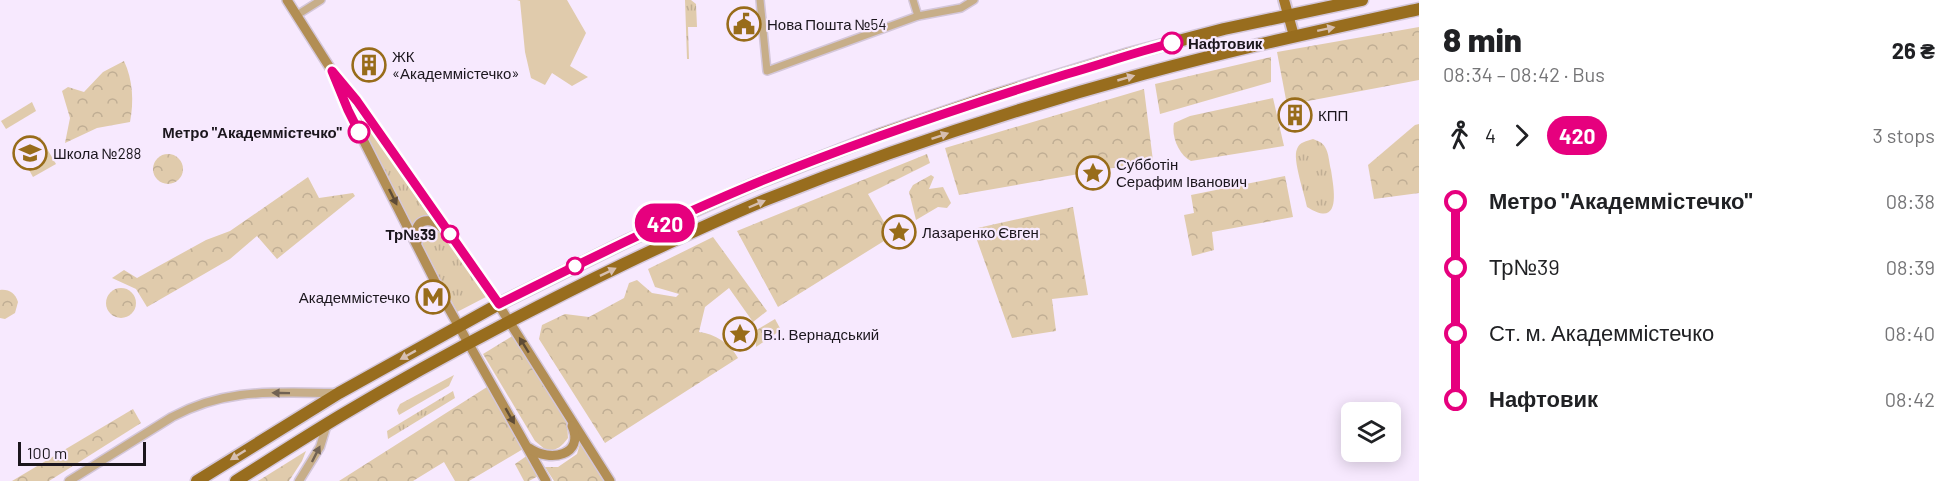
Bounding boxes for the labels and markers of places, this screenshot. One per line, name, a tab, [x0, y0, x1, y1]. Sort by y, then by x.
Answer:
public building icon: Нова Пошта №54	[726, 6, 762, 42]
place label: Нова Пошта №54	[767, 15, 887, 33]
marker: Нафтовик	[1161, 32, 1183, 54]
place label: Нафтовик	[1188, 34, 1263, 52]
building icon: ЖК «Академмістечко»	[351, 47, 387, 83]
place label: ЖК «Академмістечко»	[392, 47, 519, 82]
building icon: КПП	[1277, 97, 1313, 133]
place label: КПП	[1318, 106, 1348, 124]
marker: Метро "Академмістечко"	[348, 121, 370, 143]
place label: Метро "Академмістечко"	[162, 123, 343, 141]
school or university icon: Школа №288	[12, 135, 48, 171]
place label: Школа №288	[53, 144, 141, 162]
place icon: Субботін Серафим Іванович	[1075, 155, 1111, 191]
place label: Субботін Серафим Іванович	[1116, 155, 1247, 190]
place icon: Лазаренко Євген	[881, 214, 917, 250]
place label: Лазаренко Євген	[922, 223, 1039, 241]
place label: Тр№39	[385, 225, 436, 243]
marker: Тр№39	[441, 225, 459, 243]
unlabelled marker	[566, 257, 584, 275]
metro station icon: Академмістечко	[415, 279, 451, 315]
place label: Академмістечко	[299, 288, 410, 306]
place icon: В.І. Вернадський	[722, 316, 758, 352]
place label: В.І. Вернадський	[763, 325, 879, 343]

